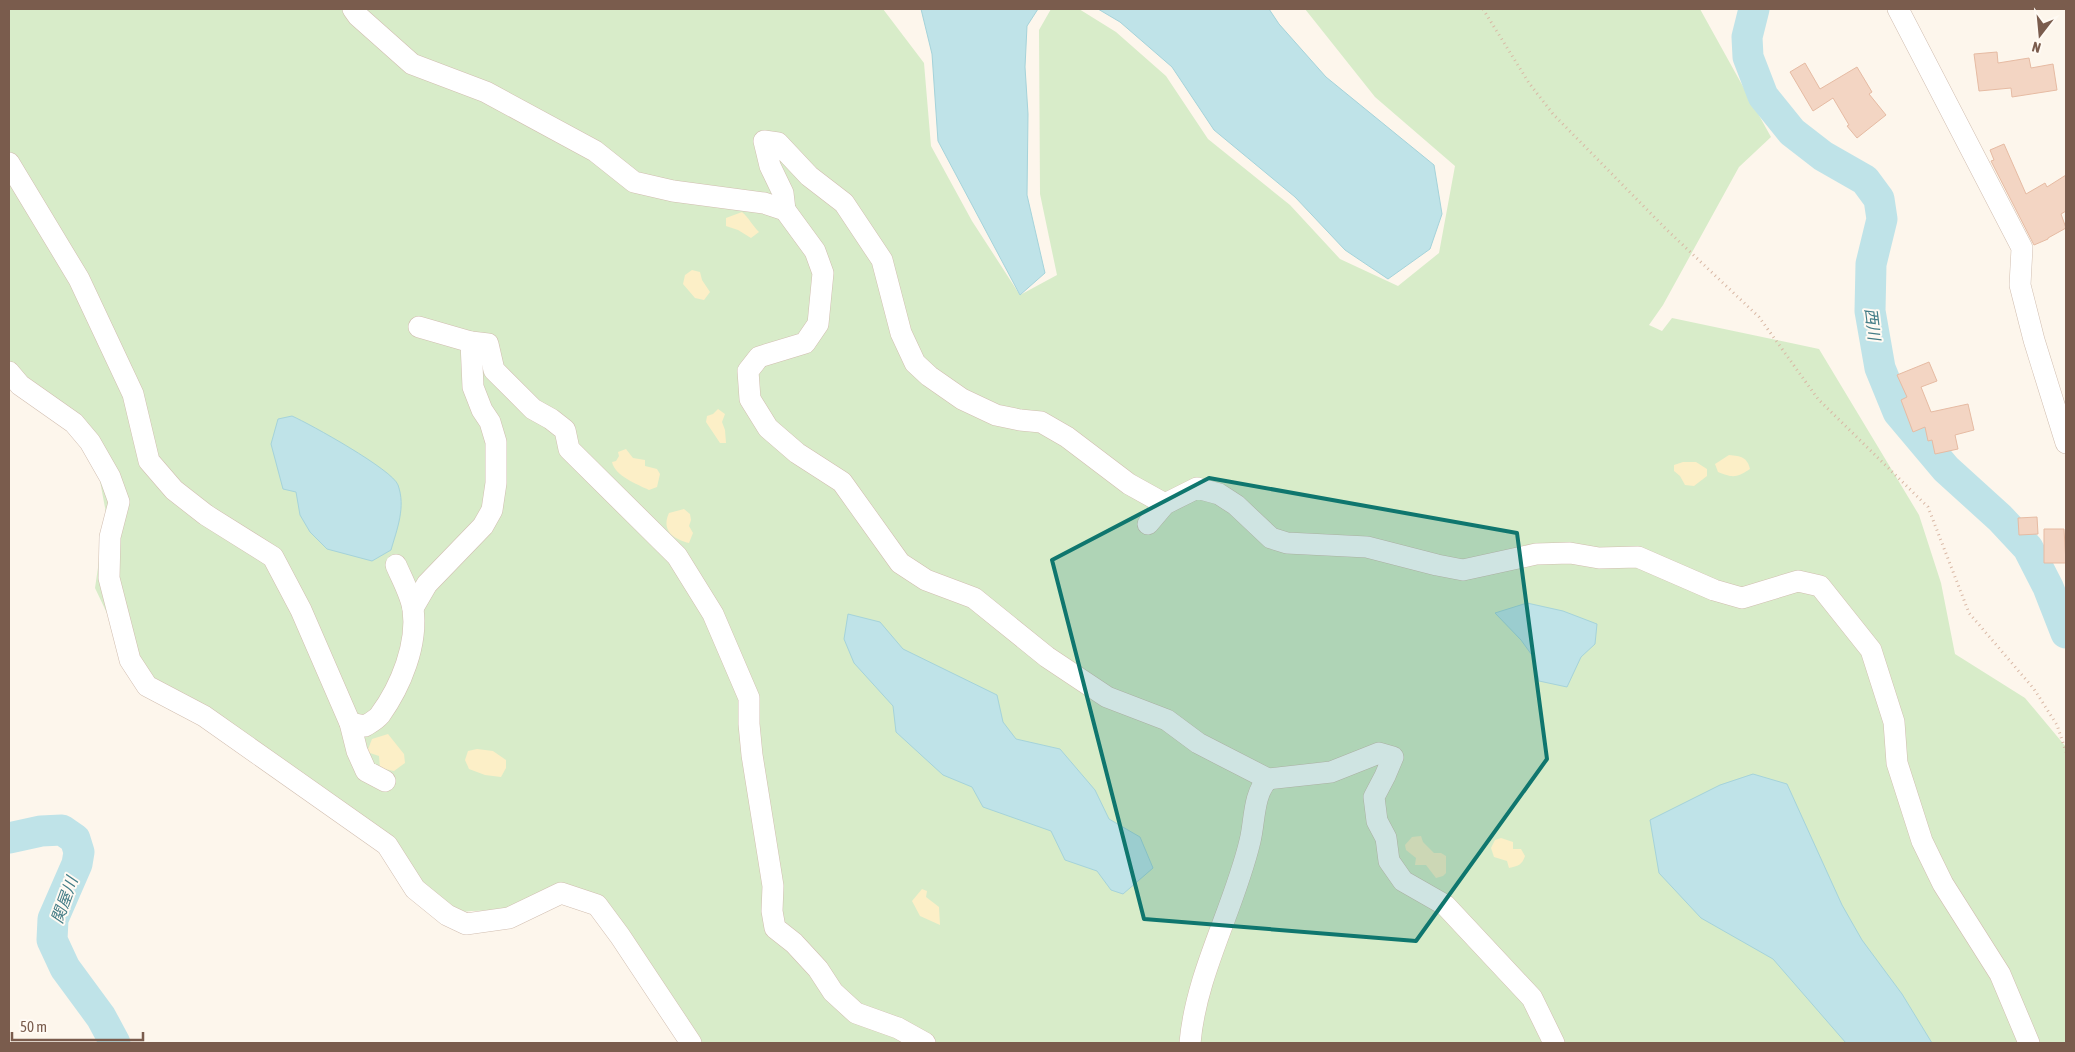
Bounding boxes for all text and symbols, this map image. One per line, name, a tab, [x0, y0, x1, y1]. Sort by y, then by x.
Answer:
north arrow	[2015, 10, 2065, 60]
text: N	[2030, 39, 2043, 56]
water label: 西川	[1862, 307, 1884, 343]
water label: 関屋川	[47, 872, 81, 926]
scale bar	[12, 1010, 144, 1042]
text: 50 m	[20, 1018, 47, 1035]

